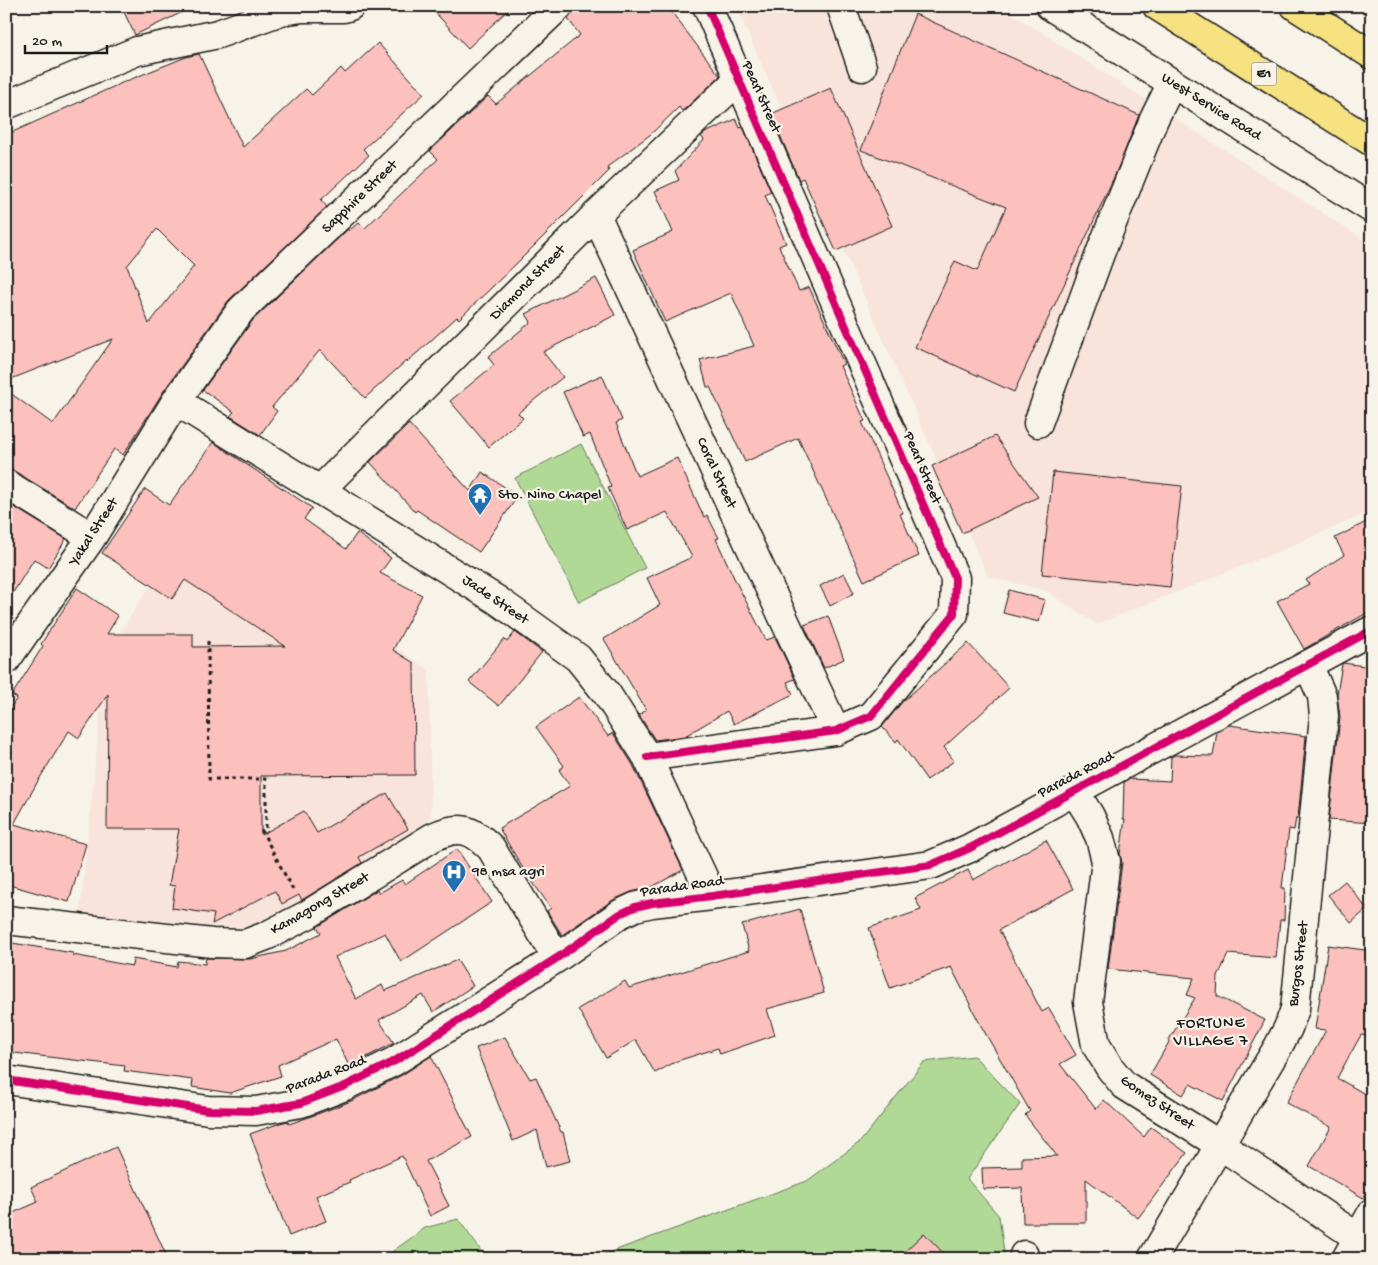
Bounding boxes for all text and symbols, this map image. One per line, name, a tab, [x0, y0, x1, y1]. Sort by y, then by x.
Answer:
scale bar	[25, 22, 108, 54]
text: 20 m	[32, 33, 62, 51]
street label: Pearl Street	[737, 57, 786, 137]
road number: E1	[1252, 62, 1276, 86]
street label: West Service Road	[1158, 69, 1265, 146]
street label: Sapphire Street	[319, 155, 403, 238]
street label: Diamond Street	[486, 240, 571, 325]
street label: Pearl Street	[898, 428, 946, 508]
street label: Coral Street	[692, 435, 741, 513]
temple icon: Sto. Nino Chapel	[467, 482, 493, 516]
place label: Sto. Nino Chapel	[498, 486, 602, 504]
street label: Yakal Street	[64, 493, 124, 571]
street label: Jade Street	[458, 571, 533, 630]
street label: Parada Road	[1034, 747, 1118, 803]
hospital icon: 98 msa agri	[441, 859, 467, 893]
place label: 98 msa agri	[471, 863, 545, 881]
street label: Kamagong Street	[267, 867, 374, 940]
street label: Parada Road	[638, 872, 726, 902]
street label: Burgos Street	[1285, 919, 1313, 1008]
district label: FORTUNE VILLAGE 7	[1172, 1015, 1249, 1052]
street label: Parada Road	[283, 1051, 369, 1099]
street label: Gomez Street	[1116, 1072, 1199, 1135]

